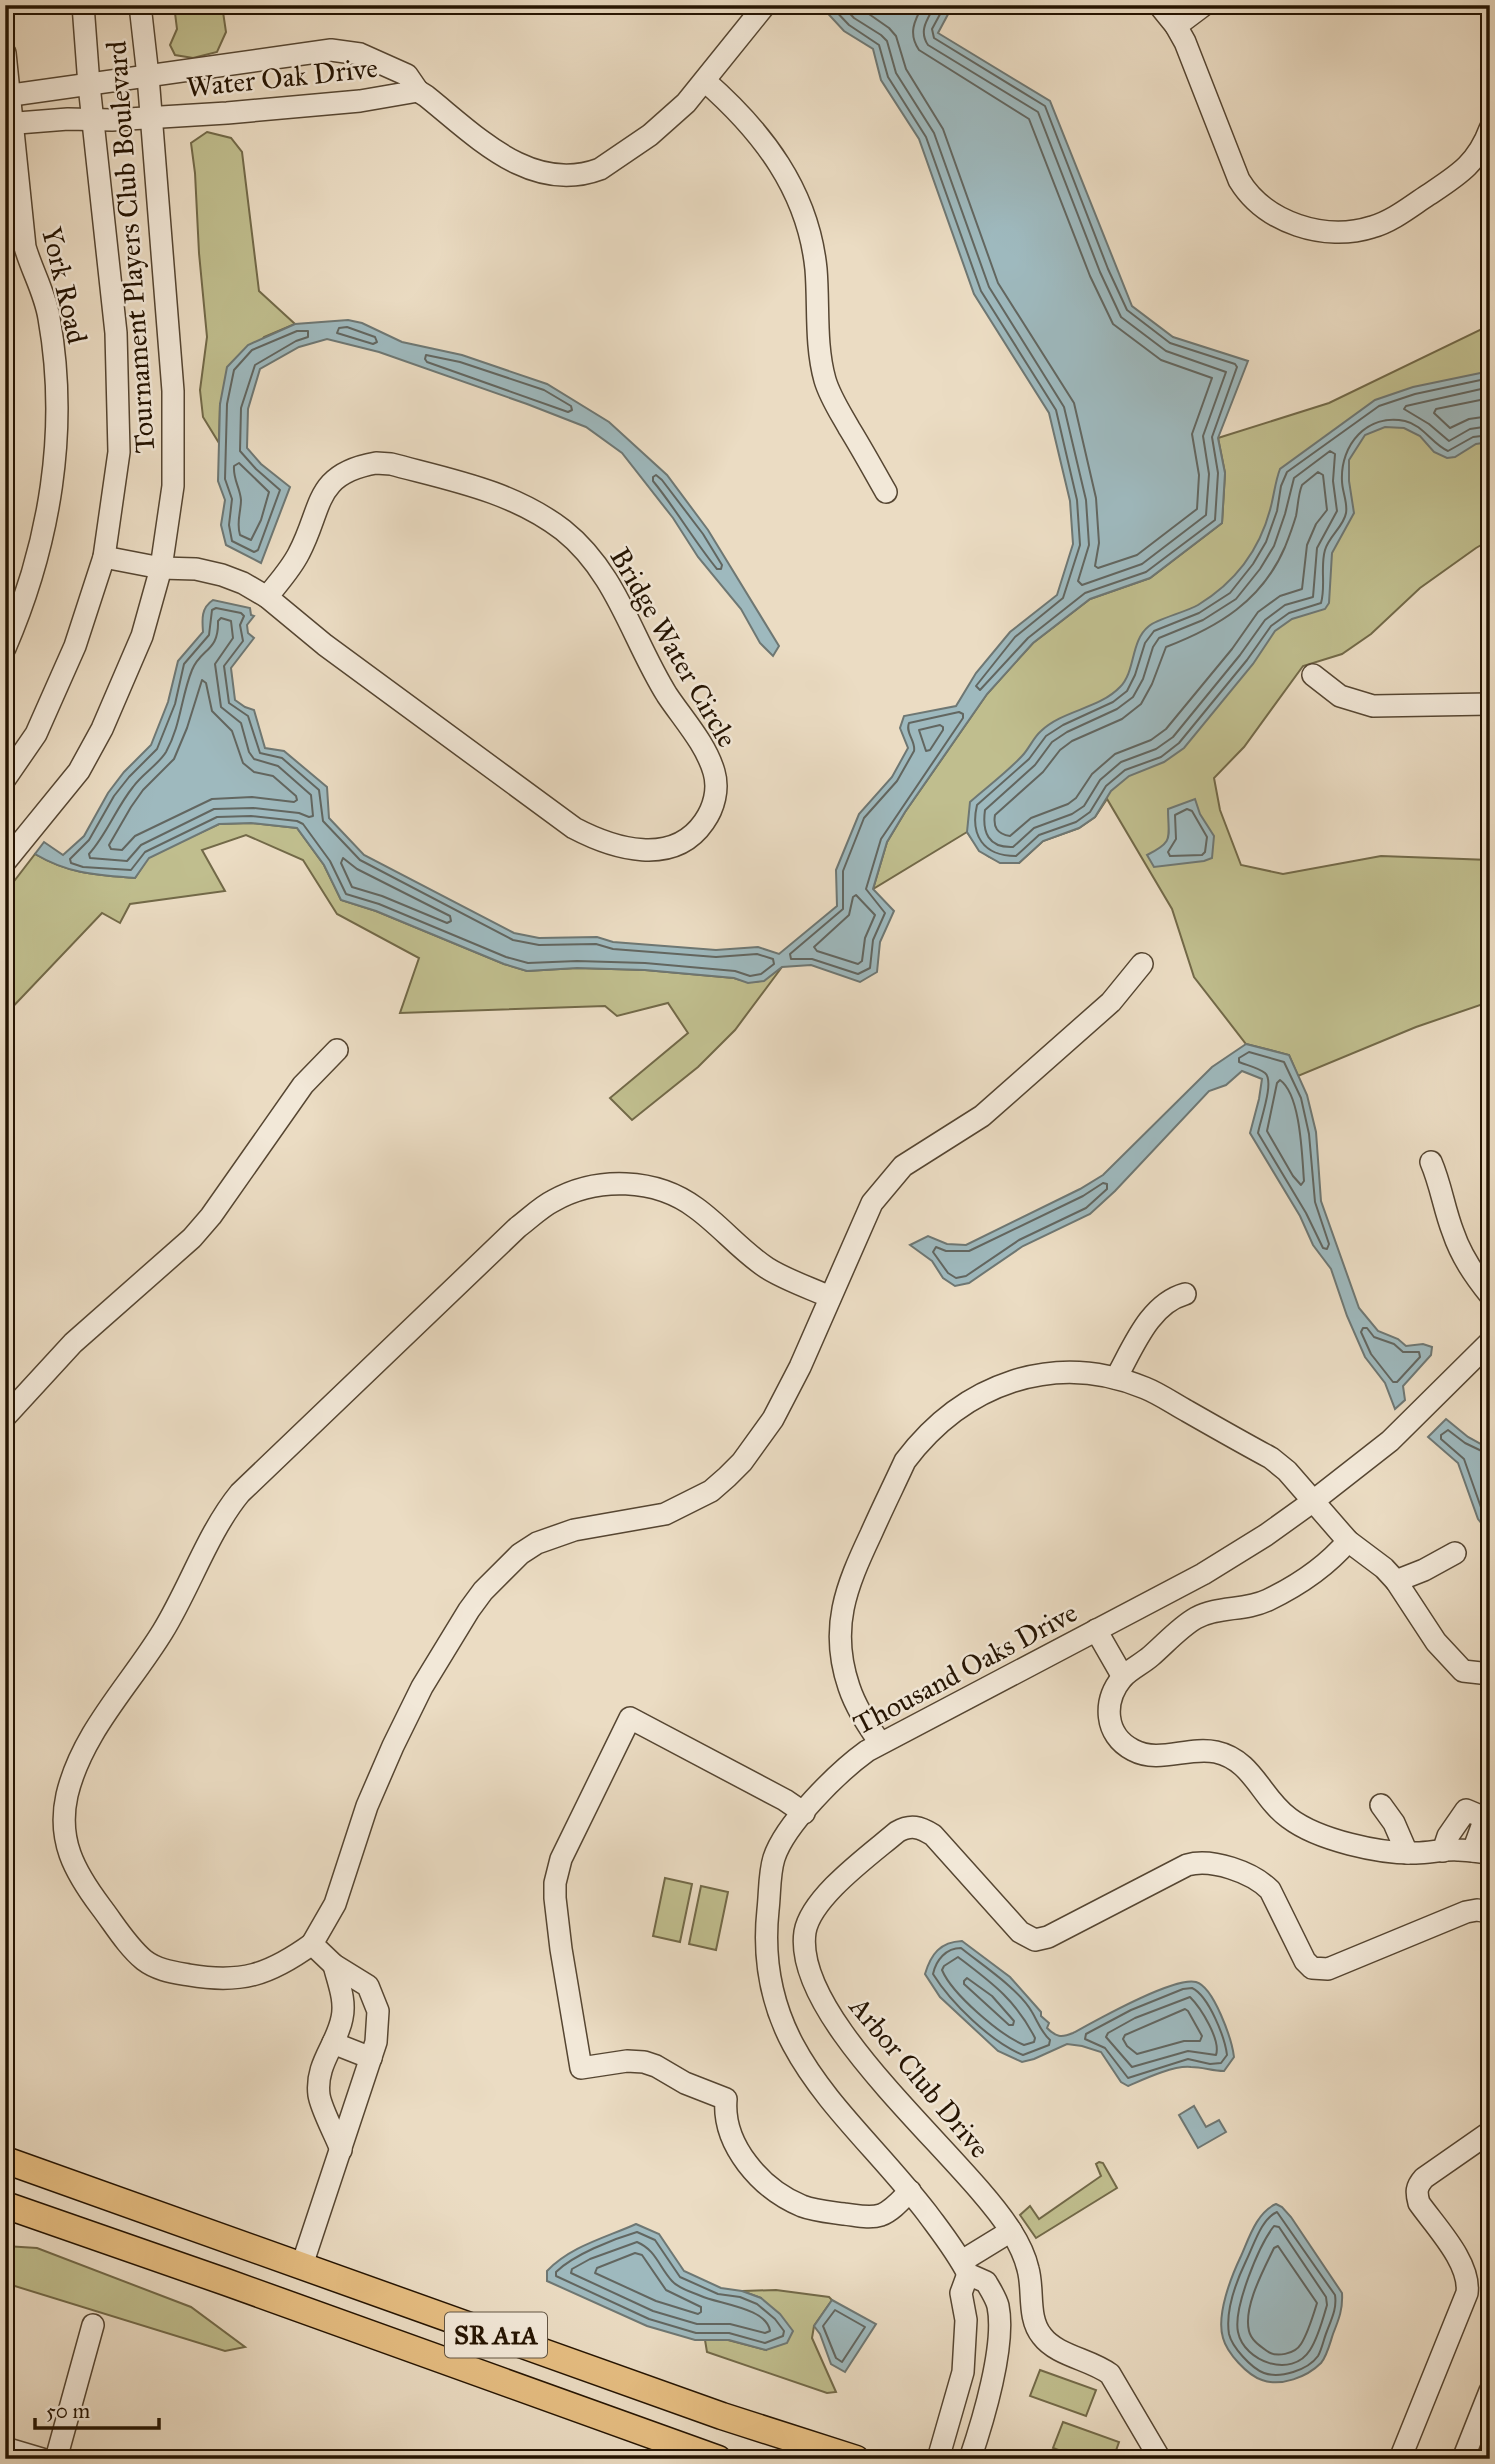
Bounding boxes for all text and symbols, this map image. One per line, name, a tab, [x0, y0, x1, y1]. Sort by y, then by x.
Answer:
street label: Tournament Players Club Boulevard	[99, 40, 162, 454]
street label: Water Oak Drive	[185, 50, 379, 105]
street label: York Road	[34, 223, 95, 347]
street label: Bridge Water Circle	[602, 541, 745, 753]
street label: Thousand Oaks Drive	[847, 1595, 1083, 1742]
street label: Arbor Club Drive	[841, 1989, 997, 2165]
road number: SR A1A	[445, 2312, 547, 2358]
scale bar	[35, 2387, 159, 2431]
text: 50 m	[46, 2398, 91, 2424]

